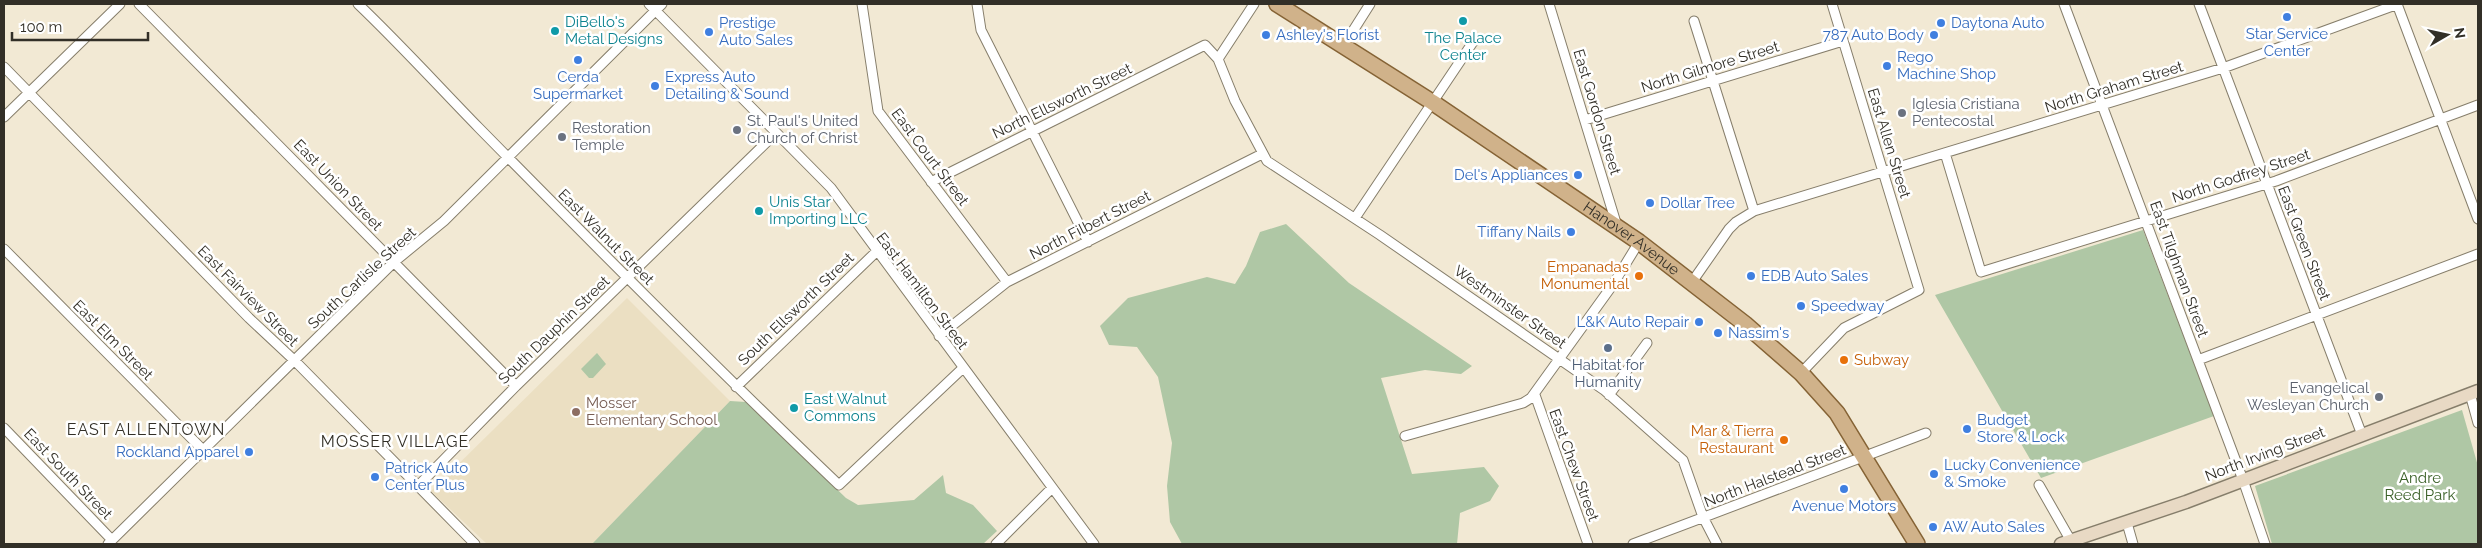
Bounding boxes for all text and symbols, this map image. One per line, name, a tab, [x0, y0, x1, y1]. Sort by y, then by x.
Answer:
scale bar	[12, 10, 149, 42]
north arrow	[2422, 10, 2472, 60]
marker: Star Service Center	[2281, 11, 2293, 23]
place label: DiBello's Metal Designs	[565, 13, 663, 48]
place label: Prestige Auto Sales	[719, 14, 793, 49]
place label: Daytona Auto	[1951, 14, 2045, 32]
marker: The Palace Center	[1457, 15, 1469, 27]
marker: Daytona Auto	[1935, 17, 1947, 29]
text: 100 m	[20, 18, 62, 36]
marker: DiBello's Metal Designs	[549, 25, 561, 37]
place label: Star Service Center	[2246, 25, 2328, 60]
marker: Prestige Auto Sales	[703, 26, 715, 38]
place label: Ashley's Florist	[1276, 26, 1379, 44]
place label: 787 Auto Body	[1823, 26, 1924, 44]
text: N	[2451, 26, 2469, 39]
marker: Ashley's Florist	[1260, 29, 1272, 41]
place label: The Palace Center	[1424, 29, 1502, 64]
marker: 787 Auto Body	[1928, 29, 1940, 41]
street label: North Gilmore Street	[1639, 37, 1781, 97]
street label: East Gordon Street	[1569, 47, 1625, 177]
place label: Rego Machine Shop	[1897, 48, 1996, 83]
marker: Cerda Supermarket	[572, 54, 584, 66]
street label: North Graham Street	[2043, 57, 2185, 117]
street label: North Ellsworth Street	[989, 59, 1135, 143]
marker: Rego Machine Shop	[1881, 60, 1893, 72]
place label: Cerda Supermarket	[533, 68, 623, 103]
place label: Express Auto Detailing & Sound	[665, 68, 789, 103]
marker: Express Auto Detailing & Sound	[649, 80, 661, 92]
street label: East Allen Street	[1864, 86, 1914, 200]
place label: Iglesia Cristiana Pentecostal	[1912, 95, 2020, 130]
street label: East Court Street	[888, 105, 972, 209]
marker: Iglesia Cristiana Pentecostal	[1896, 107, 1908, 119]
place label: St. Paul's United Church of Christ	[747, 112, 858, 147]
place label: Restoration Temple	[572, 119, 651, 154]
marker: St. Paul's United Church of Christ	[731, 124, 743, 136]
marker: Restoration Temple	[556, 131, 568, 143]
street label: East Union Street	[290, 136, 386, 234]
street label: North Godfrey Street	[2170, 145, 2312, 207]
place label: Del's Appliances	[1454, 166, 1568, 184]
marker: Del's Appliances	[1572, 169, 1584, 181]
street label: East Green Street	[2274, 183, 2334, 303]
street label: East Walnut Street	[554, 185, 658, 289]
street label: North Filbert Street	[1027, 187, 1153, 263]
place label: Unis Star Importing LLC	[769, 193, 867, 228]
place label: Dollar Tree	[1660, 194, 1735, 212]
marker: Dollar Tree	[1644, 197, 1656, 209]
street label: Hanover Avenue	[1580, 198, 1683, 279]
street label: East Tilghman Street	[2146, 198, 2212, 340]
marker: Unis Star Importing LLC	[753, 205, 765, 217]
street label: South Carlisle Street	[304, 223, 420, 333]
place label: Tiffany Nails	[1477, 223, 1561, 241]
marker: Tiffany Nails	[1565, 226, 1577, 238]
street label: East Hamilton Street	[872, 229, 972, 353]
street label: East Fairview Street	[194, 242, 302, 350]
street label: South Ellsworth Street	[734, 249, 858, 369]
place label: Empanadas Monumental	[1541, 258, 1630, 293]
street label: Westminster Street	[1450, 262, 1570, 352]
place label: EDB Auto Sales	[1761, 267, 1868, 285]
marker: Empanadas Monumental	[1633, 270, 1645, 282]
marker: EDB Auto Sales	[1745, 270, 1757, 282]
street label: South Dauphin Street	[495, 272, 613, 388]
street label: East Elm Street	[69, 296, 157, 384]
place label: Speedway	[1811, 297, 1884, 315]
marker: Speedway	[1795, 300, 1807, 312]
place label: L&K Auto Repair	[1577, 313, 1690, 331]
marker: L&K Auto Repair	[1693, 316, 1705, 328]
place label: Nassim's	[1728, 324, 1789, 342]
marker: Nassim's	[1712, 327, 1724, 339]
marker: Habitat for Humanity	[1602, 342, 1614, 354]
place label: Subway	[1854, 351, 1909, 369]
marker: Subway	[1838, 354, 1850, 366]
place label: Habitat for Humanity	[1572, 356, 1645, 391]
place label: Evangelical Wesleyan Church	[2247, 379, 2370, 414]
place label: East Walnut Commons	[804, 390, 887, 425]
marker: Evangelical Wesleyan Church	[2373, 391, 2385, 403]
place label: Mosser Elementary School	[586, 394, 718, 429]
marker: East Walnut Commons	[788, 402, 800, 414]
marker: Mosser Elementary School	[570, 406, 582, 418]
street label: East Chew Street	[1545, 406, 1603, 524]
place label: Budget Store & Lock	[1977, 411, 2065, 446]
district label: EAST ALLENTOWN	[67, 420, 225, 439]
place label: Mar & Tierra Restaurant	[1691, 422, 1774, 457]
marker: Budget Store & Lock	[1961, 423, 1973, 435]
street label: North Irving Street	[2203, 423, 2327, 485]
street label: East South Street	[20, 425, 116, 523]
district label: MOSSER VILLAGE	[321, 432, 469, 451]
marker: Mar & Tierra Restaurant	[1778, 434, 1790, 446]
street label: North Halstead Street	[1702, 441, 1848, 511]
place label: Rockland Apparel	[116, 443, 240, 461]
marker: Rockland Apparel	[243, 446, 255, 458]
place label: Lucky Convenience & Smoke	[1944, 456, 2080, 491]
place label: Patrick Auto Center Plus	[385, 459, 468, 494]
marker: Lucky Convenience & Smoke	[1928, 468, 1940, 480]
park label: Andre Reed Park	[2385, 469, 2456, 504]
marker: Patrick Auto Center Plus	[369, 471, 381, 483]
marker: Avenue Motors	[1838, 483, 1850, 495]
place label: Avenue Motors	[1792, 497, 1896, 515]
place label: AW Auto Sales	[1943, 518, 2045, 536]
marker: AW Auto Sales	[1927, 521, 1939, 533]

